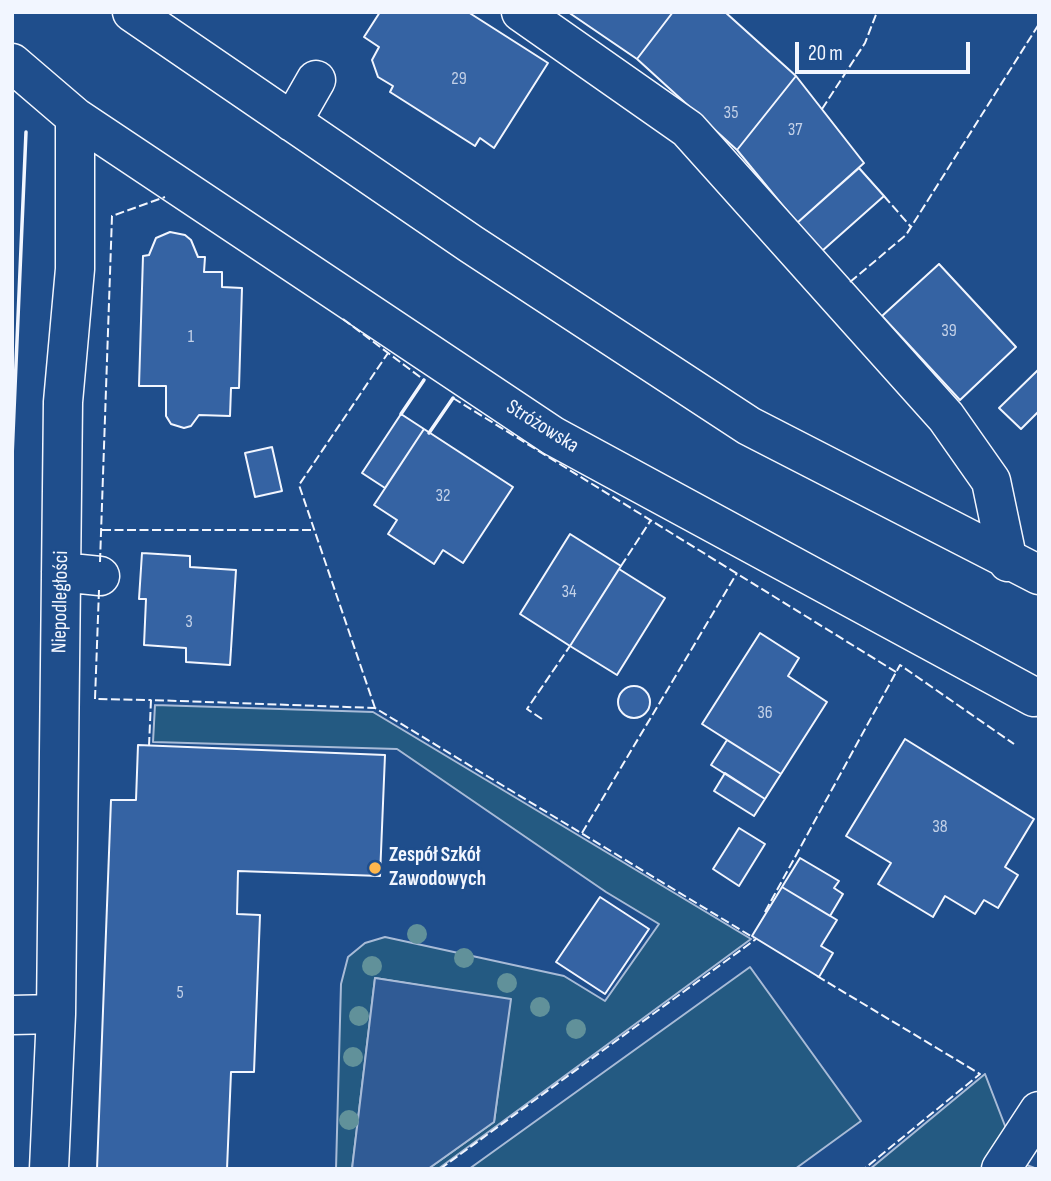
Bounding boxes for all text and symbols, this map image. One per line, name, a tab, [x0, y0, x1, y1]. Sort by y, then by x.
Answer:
scale bar	[799, 28, 974, 72]
text: 20 m	[808, 41, 843, 66]
house number: 29	[451, 68, 467, 90]
house number: 35	[724, 102, 738, 124]
house number: 37	[788, 119, 802, 141]
house number: 39	[941, 320, 957, 342]
house number: 1	[188, 326, 194, 348]
street label: Stróżowska	[501, 395, 583, 459]
house number: 32	[436, 485, 450, 507]
street label: Niepodległości	[48, 551, 74, 653]
house number: 34	[561, 581, 577, 603]
house number: 3	[185, 611, 193, 633]
house number: 36	[757, 702, 773, 724]
house number: 38	[932, 816, 948, 838]
place label: Zespół Szkół Zawodowych	[389, 843, 486, 893]
marker: Zespół Szkół Zawodowych	[367, 860, 383, 876]
house number: 5	[176, 982, 184, 1004]

